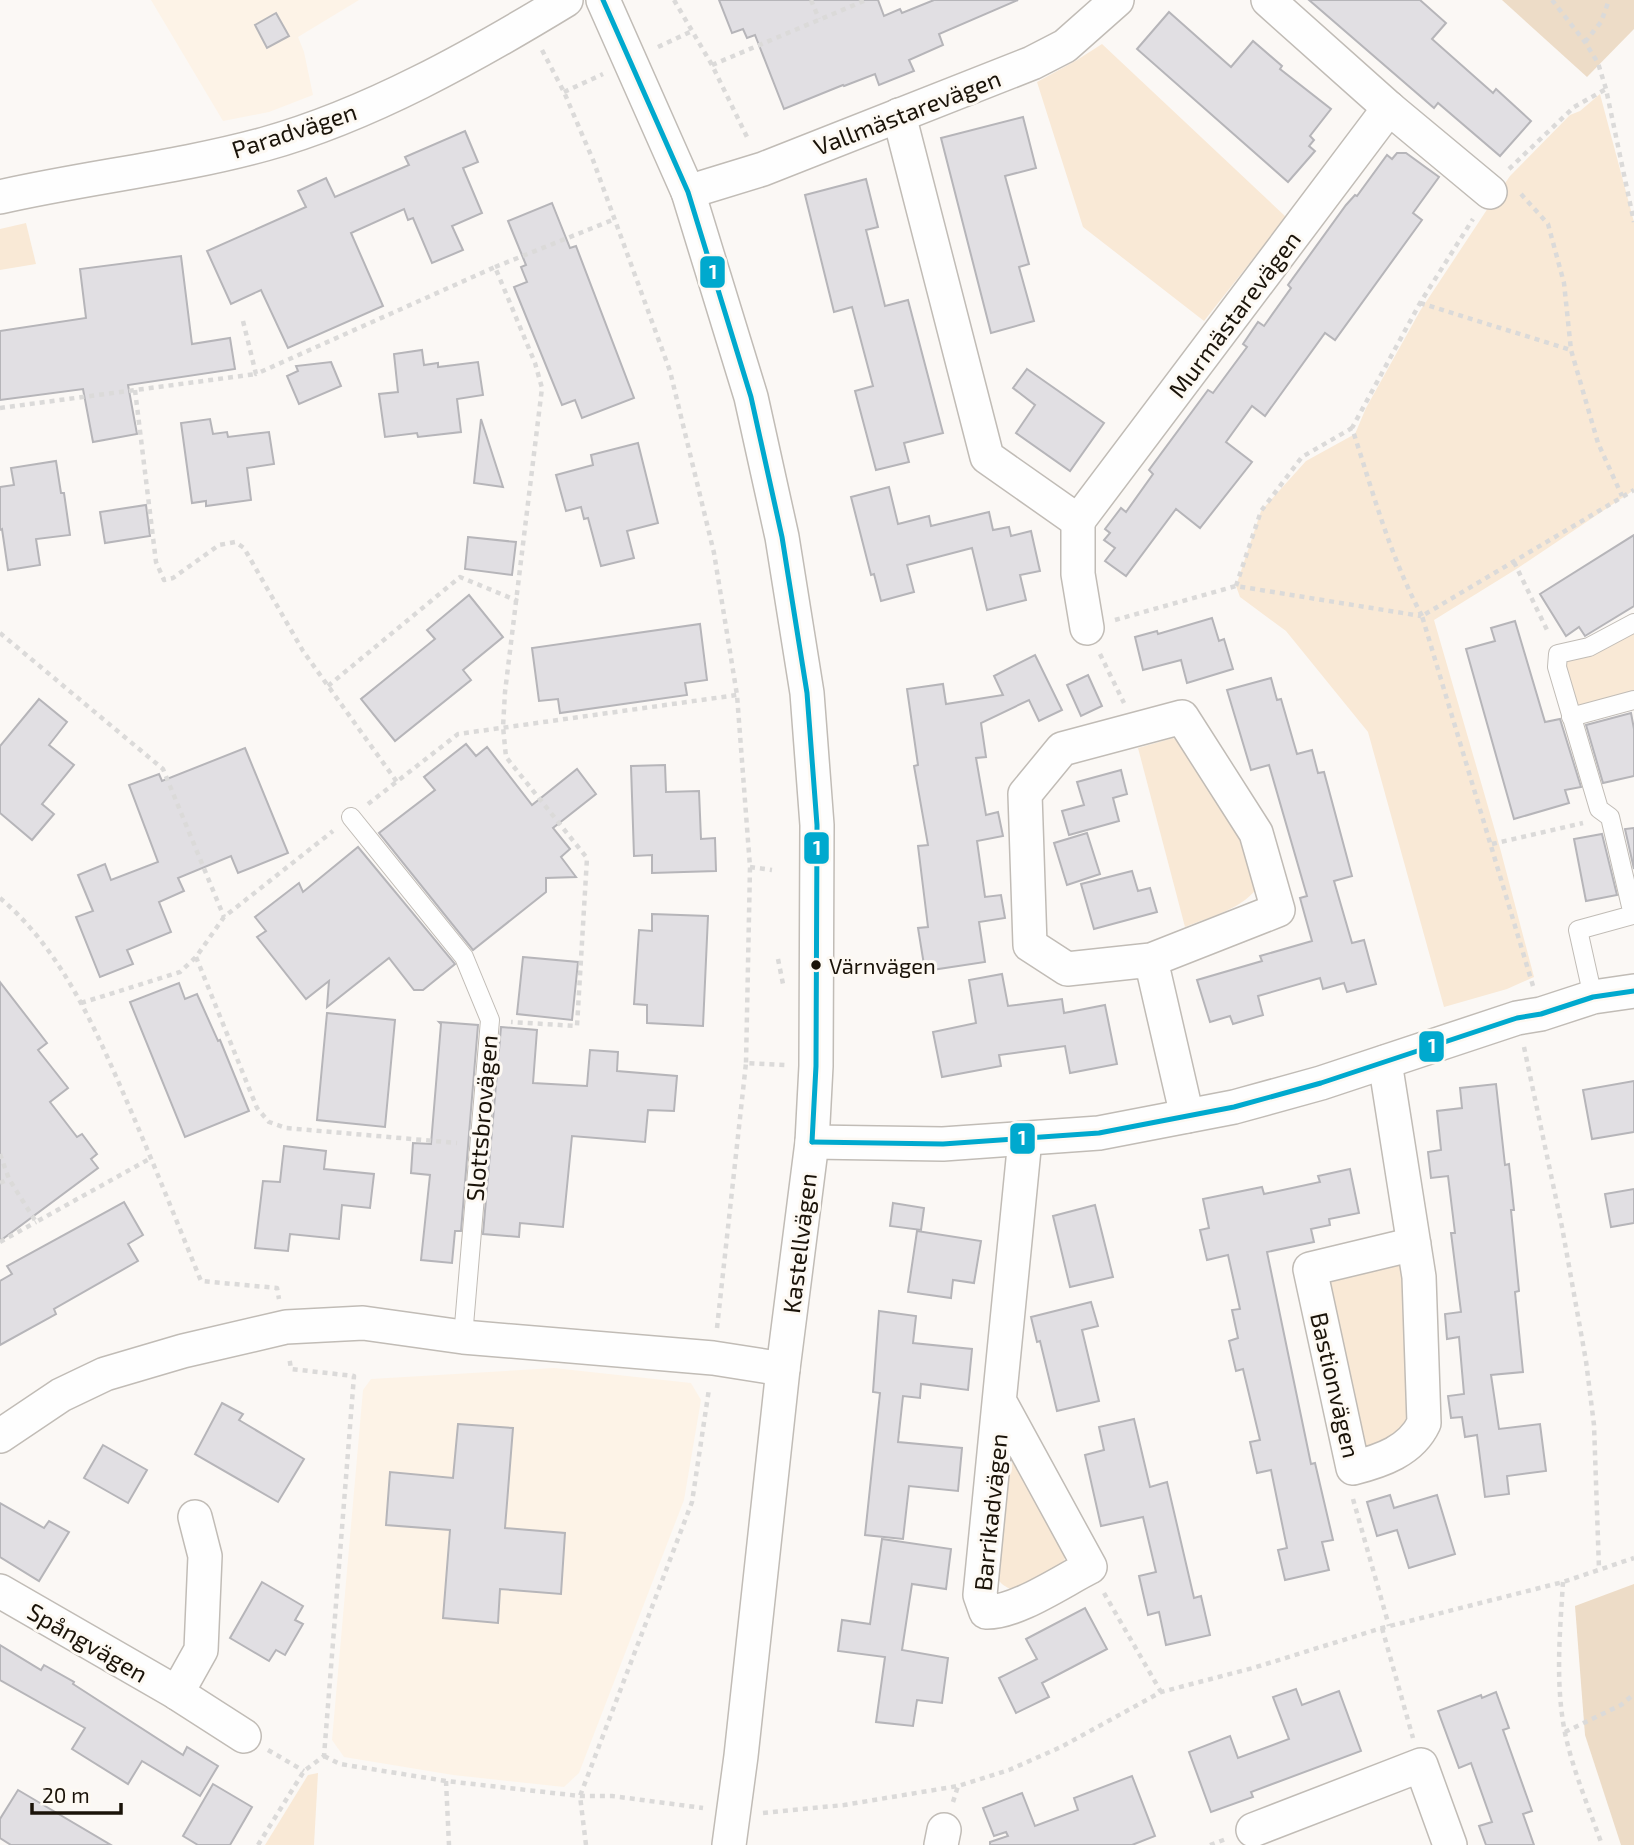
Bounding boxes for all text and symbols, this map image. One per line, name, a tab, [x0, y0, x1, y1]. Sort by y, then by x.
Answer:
street label: Vallmästarevägen	[809, 63, 1005, 161]
street label: Paradvägen	[228, 96, 360, 164]
street label: Murmästarevägen	[1162, 225, 1306, 403]
line badge: 1	[699, 255, 726, 289]
text: 1	[709, 260, 717, 283]
line badge: 1	[803, 831, 830, 865]
text: 1	[813, 836, 821, 859]
place label: Värnvägen	[829, 952, 936, 978]
marker: Värnvägen	[809, 958, 823, 972]
line badge: 1	[1418, 1030, 1445, 1063]
street label: Slottsbrovägen	[459, 1034, 503, 1202]
text: 1	[1428, 1034, 1436, 1057]
line badge: 1	[1009, 1122, 1036, 1155]
text: 1	[1018, 1126, 1026, 1149]
street label: Kastellvägen	[776, 1171, 822, 1315]
street label: Bastionvägen	[1305, 1309, 1367, 1461]
street label: Barrikadvägen	[967, 1432, 1013, 1592]
street label: Spångvägen	[23, 1596, 153, 1688]
scale bar	[32, 1772, 121, 1816]
text: 20 m	[42, 1782, 90, 1807]

